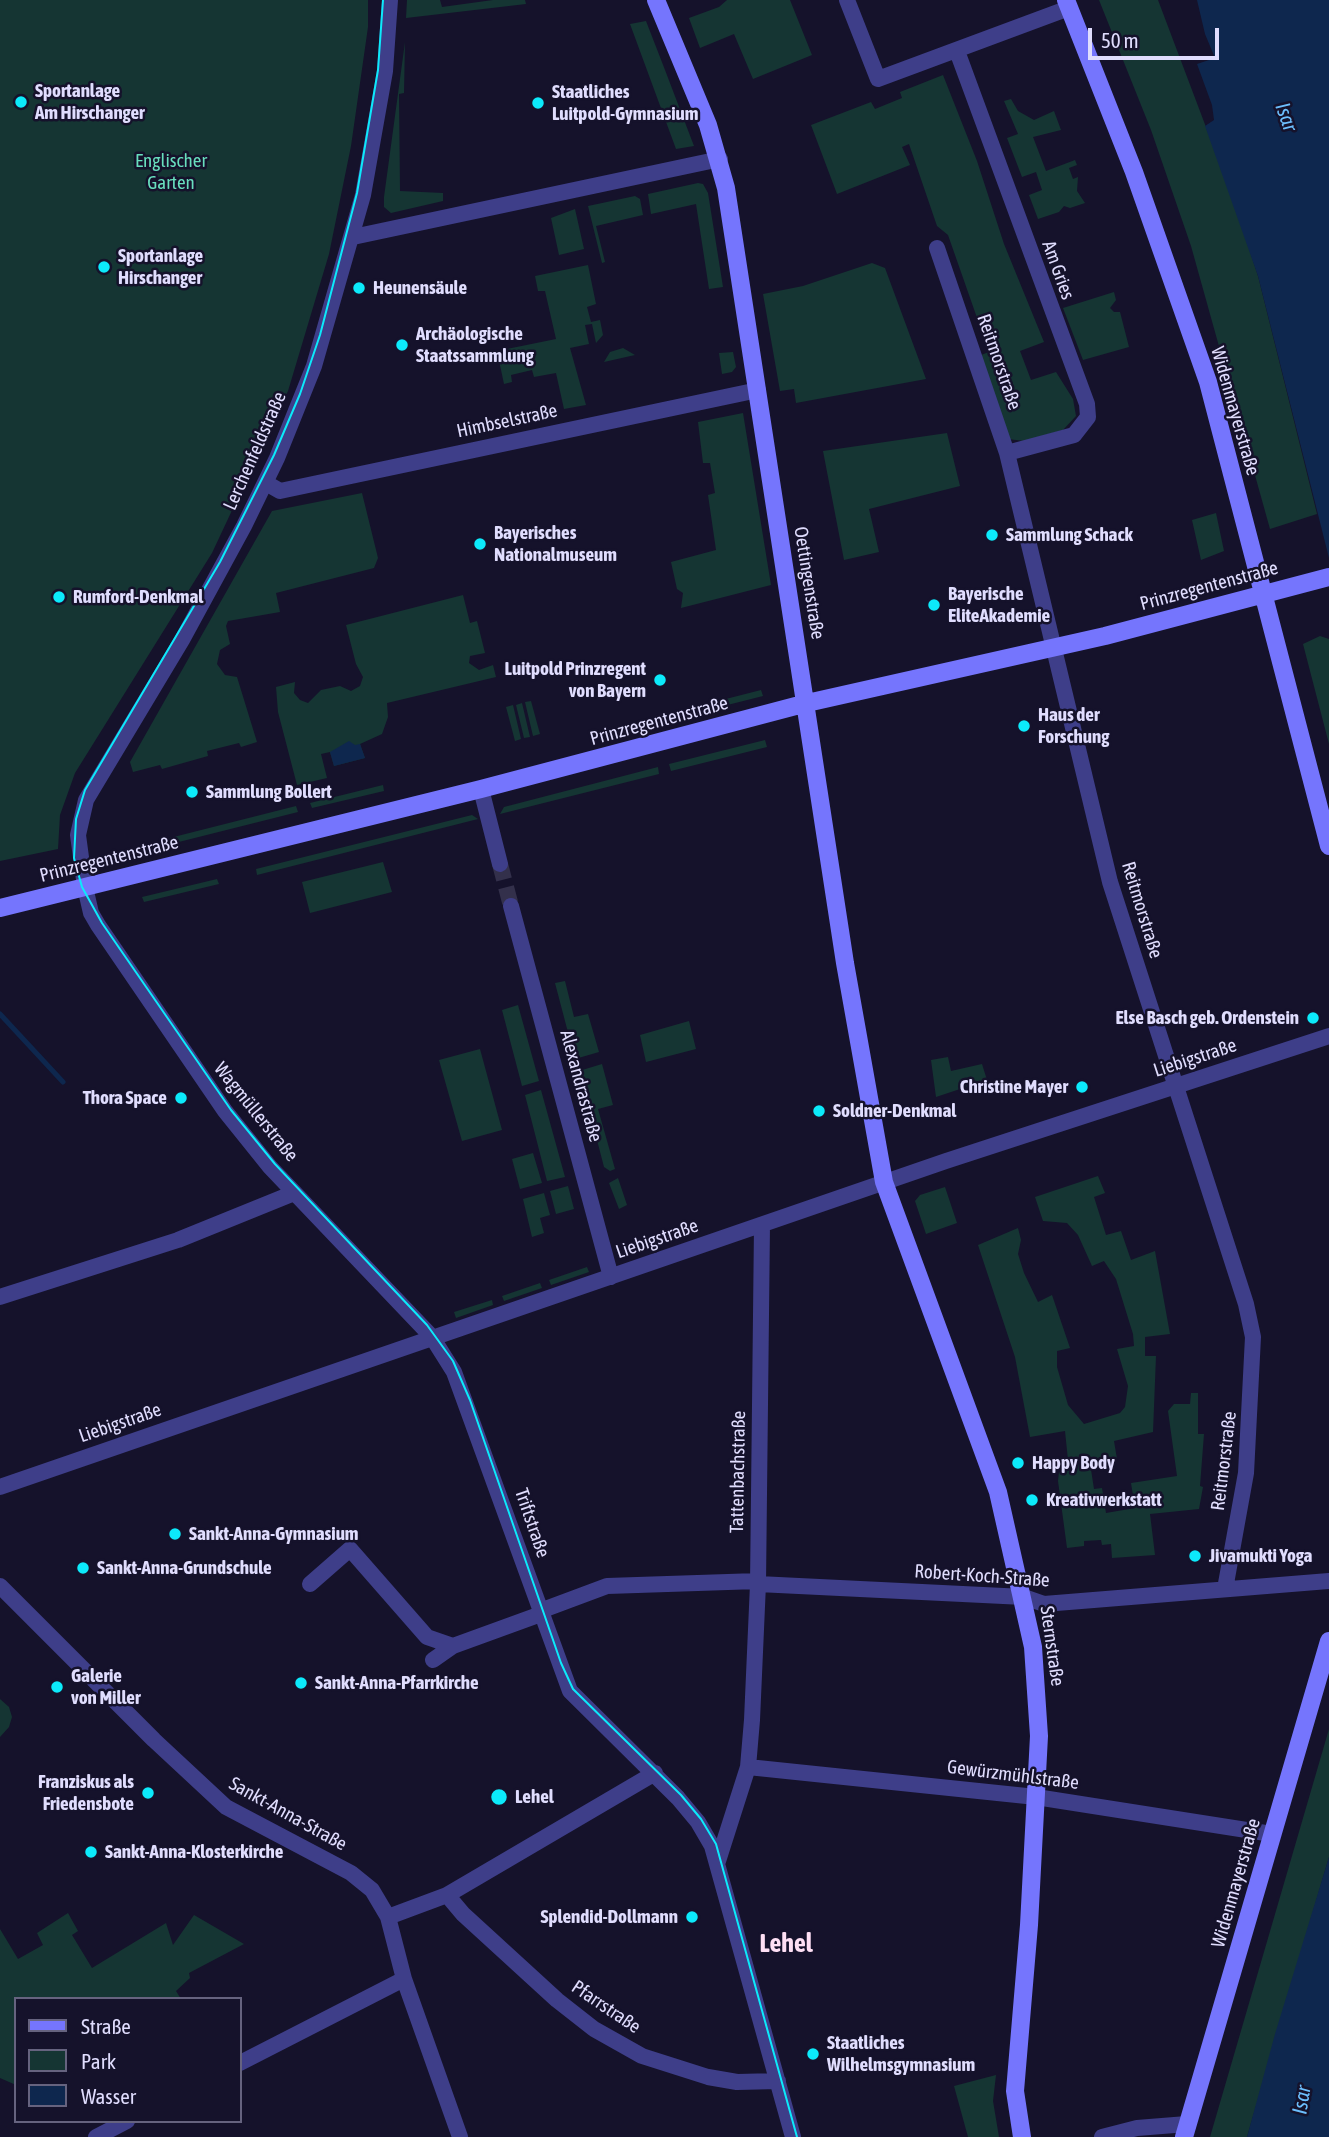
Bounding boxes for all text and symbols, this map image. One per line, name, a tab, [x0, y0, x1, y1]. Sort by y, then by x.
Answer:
scale bar	[1091, 14, 1222, 58]
text: 50 m	[1101, 28, 1139, 52]
place label: Sportanlage Am Hirschanger	[35, 80, 145, 124]
place label: Staatliches Luitpold-Gymnasium	[552, 81, 698, 125]
marker: Sportanlage Am Hirschanger	[13, 94, 29, 110]
marker: Staatliches Luitpold-Gymnasium	[530, 95, 546, 111]
water label: Isar	[1269, 99, 1303, 135]
park label: Englischer Garten	[135, 150, 207, 194]
street label: Am Gries	[1037, 237, 1079, 303]
place label: Sportanlage Hirschanger	[118, 245, 203, 289]
marker: Sportanlage Hirschanger	[96, 259, 112, 275]
place label: Heunensäule	[373, 277, 467, 299]
marker: Heunensäule	[351, 280, 367, 296]
street label: Reitmorstraße	[972, 311, 1026, 413]
place label: Archäologische Staatssammlung	[416, 323, 534, 367]
marker: Archäologische Staatssammlung	[394, 337, 410, 353]
street label: Widenmayerstraße	[1206, 344, 1264, 478]
street label: Lerchenfeldstraße	[219, 388, 291, 514]
street label: Himbselstraße	[455, 399, 559, 443]
place label: Bayerisches Nationalmuseum	[494, 522, 617, 566]
place label: Sammlung Schack	[1006, 524, 1133, 546]
street label: Oettingenstraße	[789, 525, 829, 641]
marker: Sammlung Schack	[984, 527, 1000, 543]
marker: Bayerisches Nationalmuseum	[472, 536, 488, 552]
street label: Prinzregentenstraße	[1137, 557, 1281, 615]
place label: Bayerische EliteAkademie	[948, 583, 1050, 627]
place label: Rumford-Denkmal	[73, 586, 203, 608]
marker: Rumford-Denkmal	[51, 589, 67, 605]
marker: Bayerische EliteAkademie	[926, 597, 942, 613]
place label: Luitpold Prinzregent von Bayern	[505, 658, 646, 702]
marker: Luitpold Prinzregent von Bayern	[652, 672, 668, 688]
street label: Prinzregentenstraße	[587, 692, 731, 750]
place label: Haus der Forschung	[1038, 704, 1109, 748]
marker: Haus der Forschung	[1016, 718, 1032, 734]
place label: Sammlung Bollert	[206, 781, 332, 803]
marker: Sammlung Bollert	[184, 784, 200, 800]
street label: Prinzregentenstraße	[37, 831, 181, 887]
street label: Reitmorstraße	[1116, 859, 1168, 961]
place label: Else Basch geb. Ordenstein	[1115, 1007, 1299, 1029]
marker: Else Basch geb. Ordenstein	[1305, 1010, 1321, 1026]
street label: Alexandrastraße	[555, 1027, 607, 1145]
street label: Liebigstraße	[1151, 1034, 1239, 1082]
street label: Wagmüllerstraße	[209, 1058, 303, 1166]
place label: Christine Mayer	[960, 1076, 1068, 1098]
marker: Christine Mayer	[1074, 1079, 1090, 1095]
place label: Thora Space	[83, 1087, 167, 1109]
marker: Thora Space	[173, 1090, 189, 1106]
place label: Soldner-Denkmal	[833, 1100, 956, 1122]
marker: Soldner-Denkmal	[811, 1103, 827, 1119]
street label: Liebigstraße	[613, 1214, 701, 1264]
street label: Liebigstraße	[76, 1398, 164, 1448]
street label: Reitmorstraße	[1207, 1410, 1241, 1512]
street label: Tattenbachstraße	[726, 1411, 750, 1533]
place label: Happy Body	[1032, 1452, 1115, 1474]
marker: Happy Body	[1010, 1455, 1026, 1471]
street label: Triftstraße	[510, 1485, 554, 1561]
place label: Kreativwerkstatt	[1046, 1489, 1162, 1511]
marker: Kreativwerkstatt	[1024, 1492, 1040, 1508]
place label: Sankt-Anna-Gymnasium	[189, 1523, 358, 1545]
marker: Sankt-Anna-Gymnasium	[167, 1526, 183, 1542]
place label: Jivamukti Yoga	[1209, 1545, 1312, 1567]
marker: Jivamukti Yoga	[1187, 1548, 1203, 1564]
place label: Sankt-Anna-Grundschule	[97, 1557, 272, 1579]
marker: Sankt-Anna-Grundschule	[75, 1560, 91, 1576]
street label: Robert-Koch-Straße	[914, 1560, 1050, 1592]
street label: Sternstraße	[1035, 1605, 1069, 1687]
place label: Galerie von Miller	[71, 1665, 141, 1709]
place label: Sankt-Anna-Pfarrkirche	[315, 1672, 479, 1694]
marker: Sankt-Anna-Pfarrkirche	[293, 1675, 309, 1691]
marker: Galerie von Miller	[49, 1679, 65, 1695]
street label: Gewürzmühlstraße	[946, 1756, 1080, 1794]
place label: Franziskus als Friedensbote	[38, 1771, 134, 1815]
street label: Sankt-Anna-Straße	[225, 1772, 351, 1856]
marker: Franziskus als Friedensbote	[140, 1785, 156, 1801]
place label: Lehel	[515, 1786, 554, 1808]
marker: Lehel	[489, 1787, 509, 1807]
street label: Widenmayerstraße	[1207, 1816, 1265, 1950]
place label: Sankt-Anna-Klosterkirche	[105, 1841, 283, 1863]
marker: Sankt-Anna-Klosterkirche	[83, 1844, 99, 1860]
place label: Splendid-Dollmann	[541, 1906, 678, 1928]
marker: Splendid-Dollmann	[684, 1909, 700, 1925]
district label: Lehel	[759, 1928, 813, 1960]
street label: Pfarrstraße	[567, 1976, 645, 2038]
legend	[14, 1997, 242, 2123]
text: Straße	[81, 2014, 131, 2038]
place label: Staatliches Wilhelmsgymnasium	[827, 2032, 975, 2076]
marker: Staatliches Wilhelmsgymnasium	[805, 2046, 821, 2062]
text: Park	[81, 2049, 116, 2073]
text: Wasser	[81, 2084, 136, 2108]
water label: Isar	[1287, 2084, 1317, 2116]

